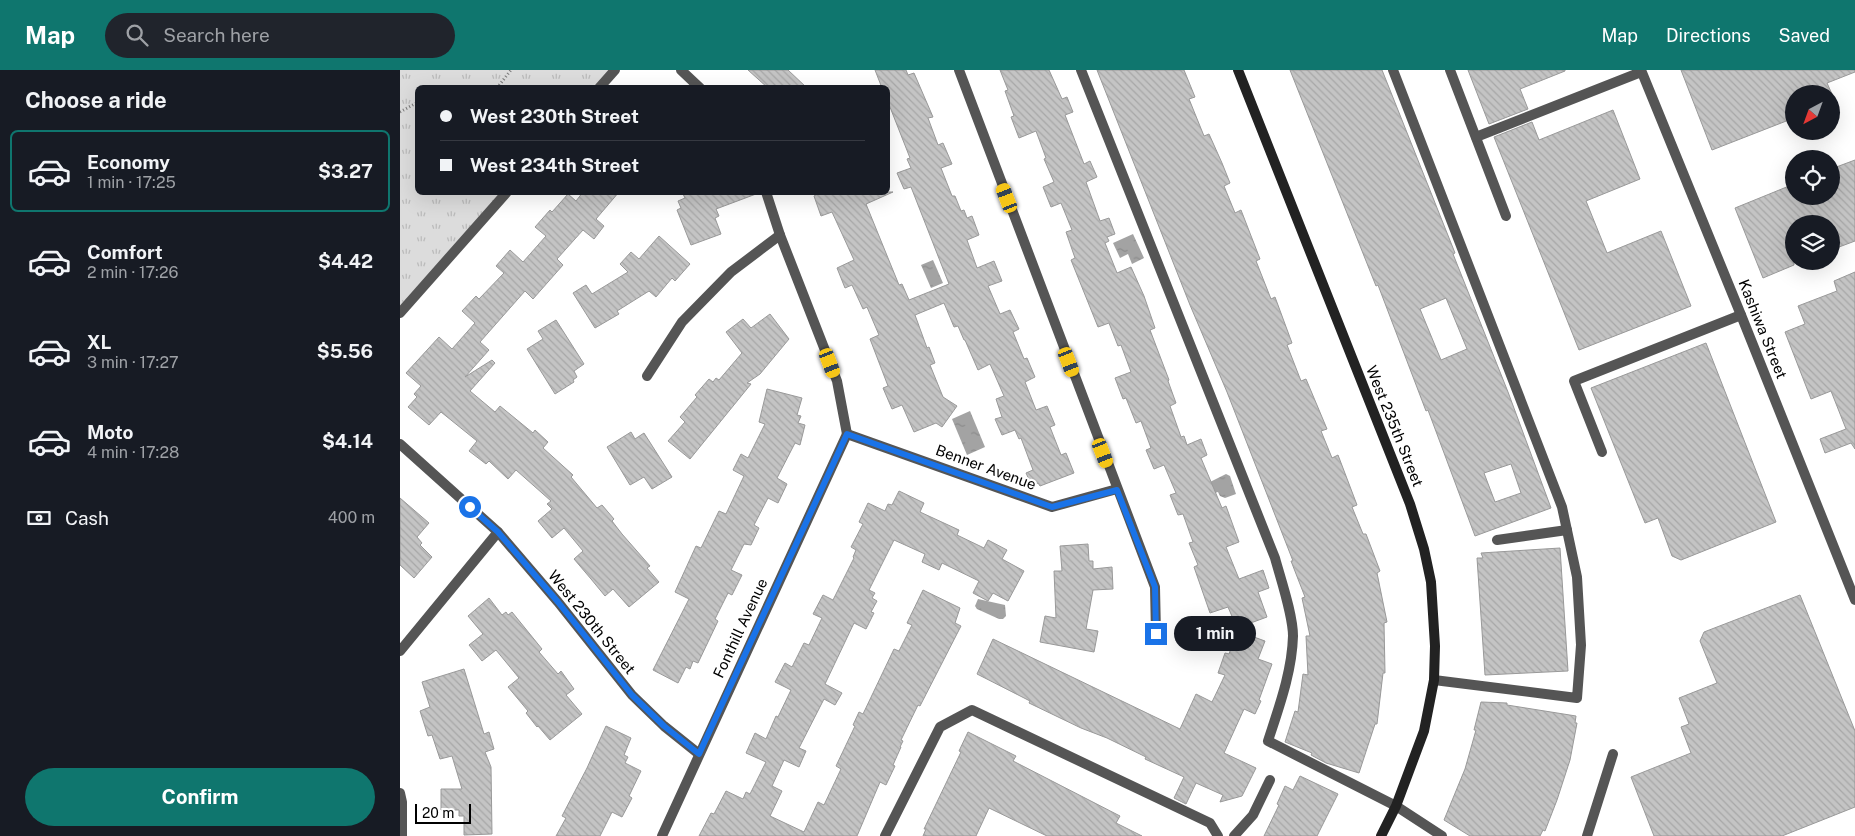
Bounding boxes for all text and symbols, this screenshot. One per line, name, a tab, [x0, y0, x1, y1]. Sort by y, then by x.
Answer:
search box	[105, 13, 455, 58]
text: Map	[25, 21, 75, 49]
icon: search	[123, 21, 151, 49]
text: Search here	[163, 24, 270, 46]
text: Map	[1601, 25, 1638, 46]
text: Directions	[1666, 25, 1751, 46]
text: Saved	[1779, 25, 1830, 46]
north arrow	[1785, 85, 1840, 140]
map controls	[1785, 85, 1840, 270]
text: Choose a ride	[25, 87, 167, 113]
text: West 230th Street	[470, 105, 639, 127]
icon: car	[27, 149, 72, 194]
button: locate	[1785, 150, 1840, 205]
text: Economy	[87, 151, 170, 173]
text: West 234th Street	[470, 154, 639, 176]
text: $3.27	[318, 160, 373, 182]
text: 1 min · 17:25	[87, 173, 176, 192]
car	[994, 181, 1019, 215]
button: layers	[1785, 215, 1840, 270]
icon: car	[27, 239, 72, 284]
text: Comfort	[87, 241, 163, 263]
text: $4.42	[318, 250, 373, 272]
text: 2 min · 17:26	[87, 263, 178, 282]
street label: Kashiwa Street	[1735, 277, 1791, 381]
icon: car	[27, 329, 72, 374]
text: XL	[87, 331, 112, 353]
text: $5.56	[317, 340, 373, 362]
car	[1056, 345, 1081, 379]
car	[817, 346, 842, 380]
text: 3 min · 17:27	[87, 353, 179, 372]
street label: West 235th Street	[1363, 363, 1427, 489]
icon: car	[27, 419, 72, 464]
text: Moto	[87, 421, 133, 443]
text: $4.14	[322, 430, 373, 452]
car	[1090, 436, 1115, 470]
street label: Benner Avenue	[934, 441, 1038, 493]
text: 4 min · 17:28	[87, 443, 179, 462]
route start	[459, 496, 481, 518]
icon: cash	[25, 504, 53, 532]
text: Cash	[65, 507, 109, 529]
text: 400 m	[328, 508, 375, 527]
street label: West 230th Street	[545, 567, 639, 677]
street label: Fonthill Avenue	[710, 576, 770, 680]
callout: 1 min	[1174, 616, 1256, 652]
route end	[1145, 623, 1167, 645]
text: 1 min	[1196, 624, 1234, 643]
button: Confirm	[25, 768, 375, 826]
scale bar	[415, 801, 471, 824]
text: 20 m	[422, 805, 454, 821]

